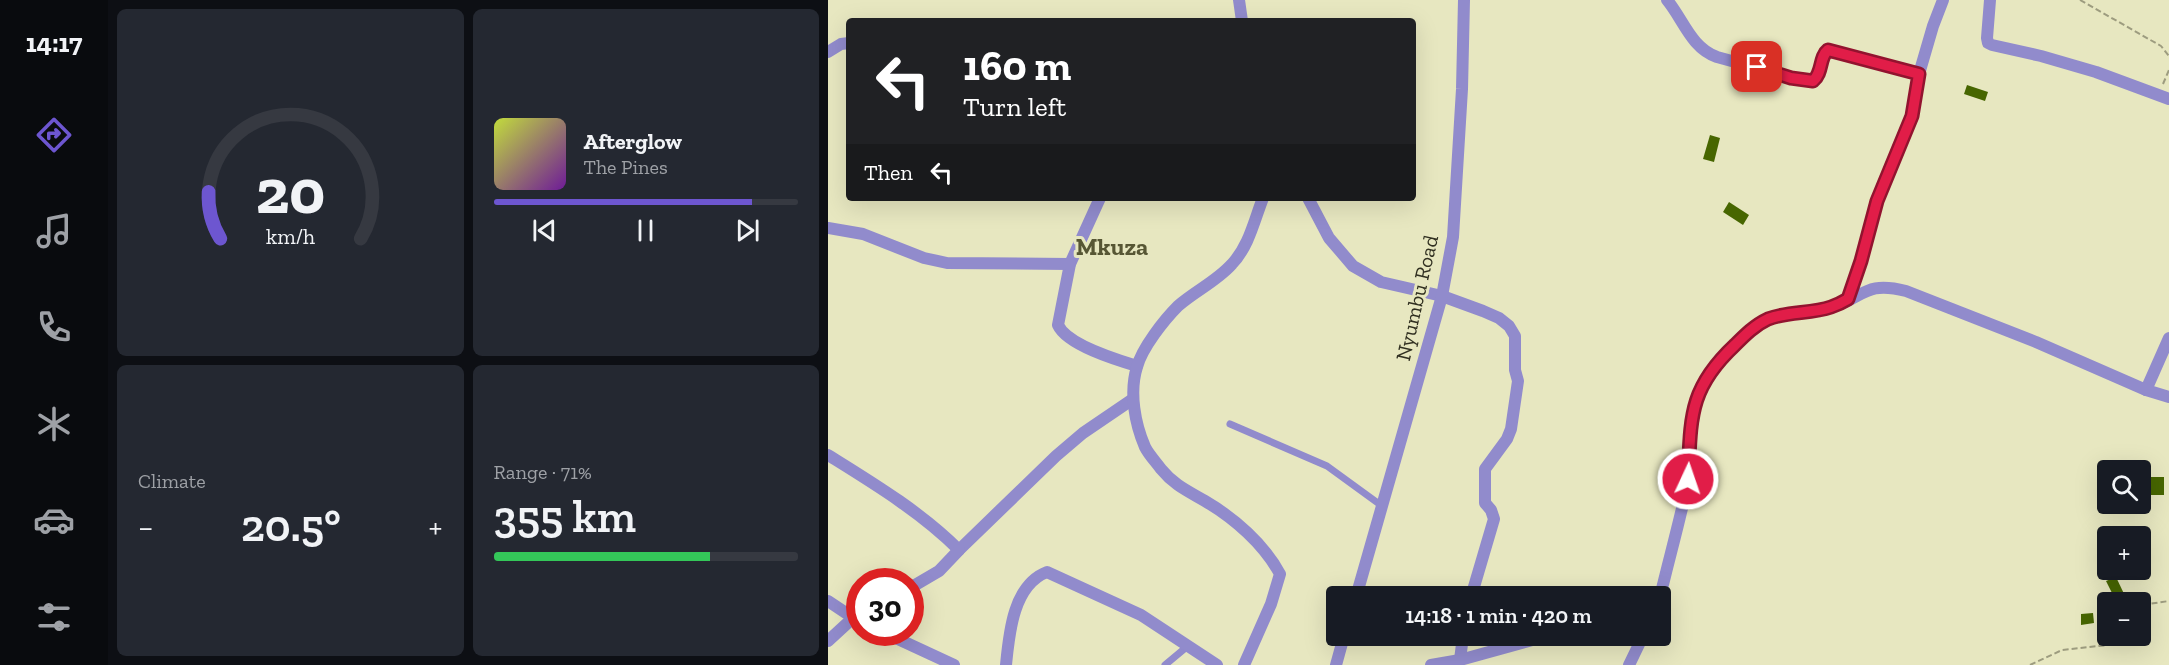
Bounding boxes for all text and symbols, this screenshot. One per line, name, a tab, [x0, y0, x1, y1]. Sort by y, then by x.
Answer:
text: 14:17	[26, 27, 82, 59]
text: 160 m	[963, 40, 1071, 91]
pin	[1731, 41, 1782, 92]
icon: left	[864, 42, 942, 120]
icon: arrive	[1740, 50, 1773, 83]
text: Turn left	[963, 91, 1066, 123]
icon: directions	[33, 114, 75, 156]
text: Afterglow	[584, 128, 682, 155]
text: 20	[256, 155, 325, 230]
text: The Pines	[584, 155, 668, 179]
icon: left	[925, 156, 958, 189]
text: Then	[864, 159, 913, 186]
icon: music	[33, 210, 75, 252]
icon: previous	[528, 214, 561, 247]
icon: pause	[629, 214, 662, 247]
icon: next	[731, 214, 764, 247]
text: km/h	[266, 225, 315, 250]
district label: Mkuza	[1076, 232, 1148, 261]
street label: Nyumbu Road	[1390, 232, 1443, 363]
icon: phone	[33, 306, 75, 348]
icon: climate	[33, 403, 75, 445]
position arrow	[1656, 447, 1720, 511]
text: Range · 71%	[494, 460, 592, 484]
map controls	[2097, 460, 2151, 646]
button: search	[2097, 460, 2151, 514]
text: Climate	[138, 469, 206, 493]
text: 355 km	[494, 490, 636, 544]
icon: car	[33, 499, 75, 541]
text: 20.5°	[241, 499, 341, 553]
text: −	[138, 507, 153, 546]
text: +	[429, 507, 443, 546]
button: +	[2097, 526, 2151, 580]
speed limit sign: 30	[846, 568, 924, 646]
button: −	[2097, 592, 2151, 646]
icon: filters	[33, 596, 75, 638]
text: 14:18 · 1 min · 420 m	[1405, 602, 1592, 629]

